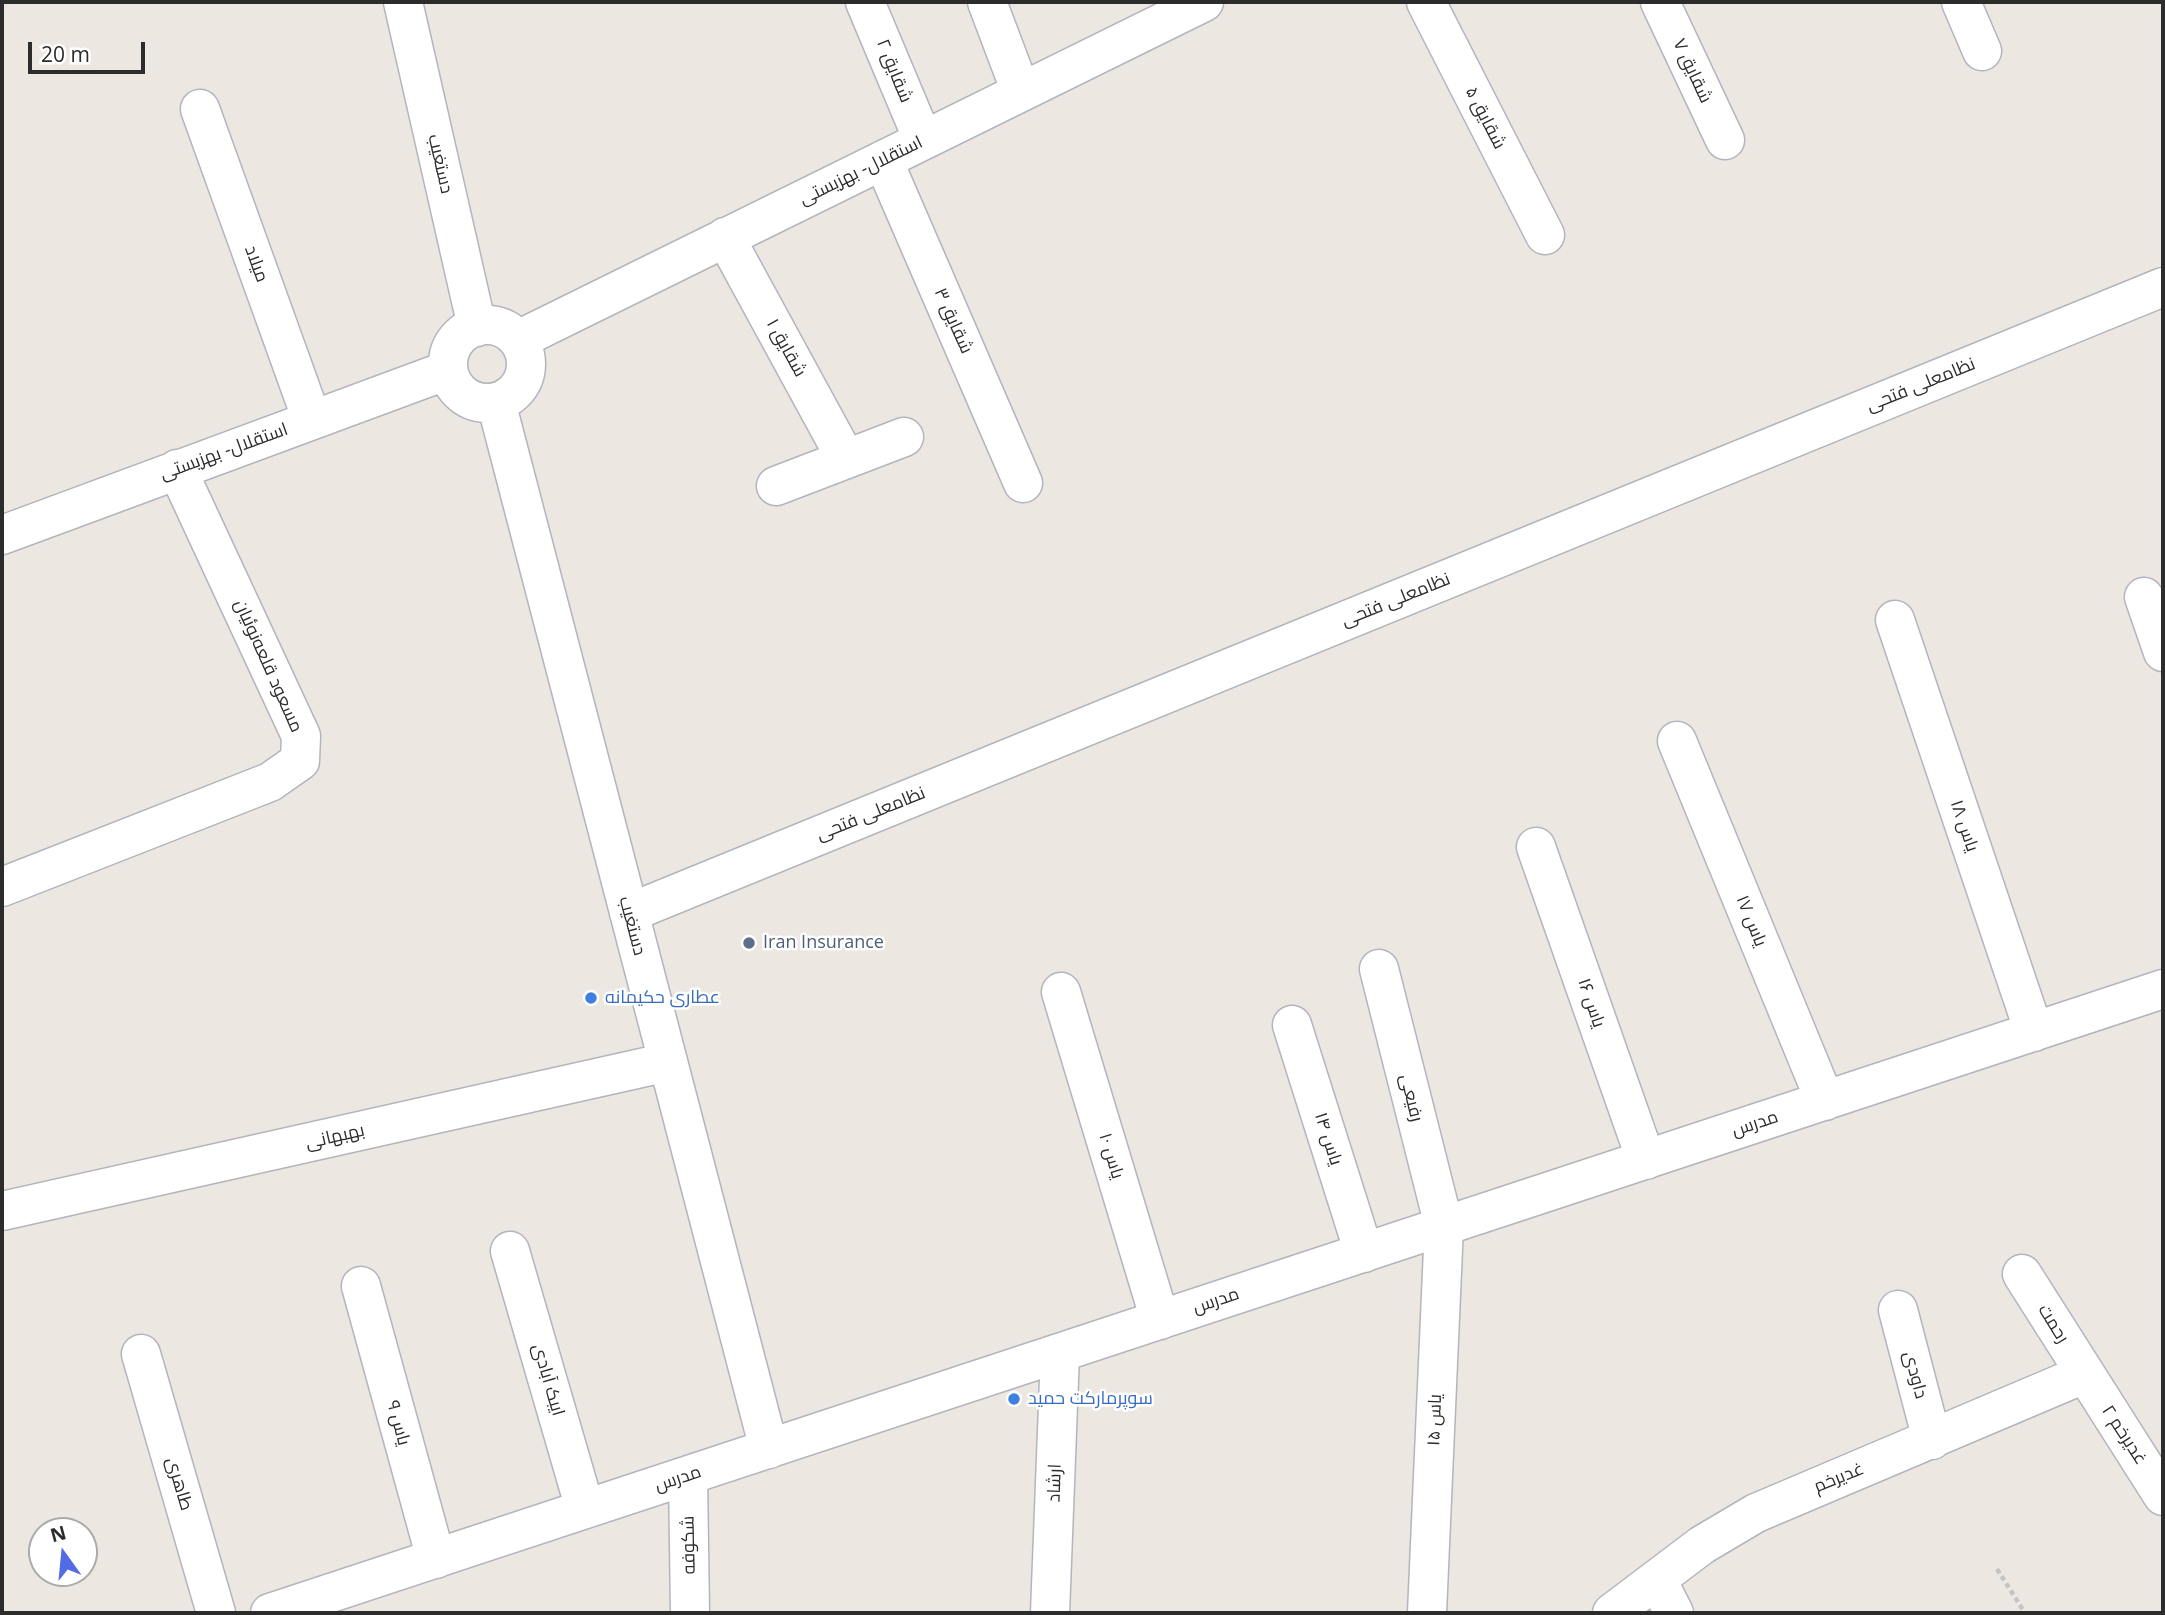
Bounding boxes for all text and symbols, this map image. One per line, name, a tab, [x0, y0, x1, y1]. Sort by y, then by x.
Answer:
scale bar	[32, 28, 149, 72]
street label: شقایق ۷	[1668, 35, 1716, 107]
street label: شقایق ۲	[871, 36, 917, 106]
text: 20 m	[41, 40, 90, 68]
street label: شقایق ۵	[1460, 83, 1510, 153]
street label: دستغیب	[423, 132, 457, 196]
street label: استقلال- بهزیستی	[796, 132, 926, 210]
street label: میلاد	[239, 243, 273, 285]
street label: شقایق ۳	[929, 285, 977, 357]
street label: شقایق ۱	[761, 315, 811, 381]
street label: نظامعلی فتحی	[1863, 353, 1979, 417]
street label: استقلال- بهزیستی	[157, 419, 291, 485]
street label: نظامعلی فتحی	[1338, 568, 1454, 632]
street label: مسعود قلعه‌نوئیان	[229, 596, 307, 736]
street label: نظامعلی فتحی	[813, 782, 929, 846]
street label: یاس ۱۸	[1945, 797, 1983, 855]
street label: یاس ۱۷	[1731, 892, 1771, 950]
street label: دستغیب	[614, 894, 650, 958]
place label: Iran Insurance	[763, 932, 884, 954]
marker: Iran Insurance	[741, 935, 757, 951]
street label: یاس ۱۶	[1573, 975, 1609, 1031]
place label: عطاری حکیمانه	[605, 987, 720, 1009]
marker: عطاری حکیمانه	[583, 990, 599, 1006]
street label: رفیعی	[1395, 1072, 1427, 1124]
street label: مدرس	[1729, 1106, 1781, 1142]
street label: یاس ۱۴	[1309, 1110, 1347, 1168]
street label: بهبهانی	[303, 1120, 367, 1154]
street label: یاس ۱۰	[1094, 1131, 1128, 1181]
street label: مدرس	[1190, 1283, 1242, 1319]
street label: رحمت	[2033, 1301, 2073, 1347]
street label: ایبک آبادی	[527, 1341, 569, 1419]
street label: داودی	[1898, 1349, 1932, 1401]
place label: سوپرمارکت حمید	[1028, 1388, 1153, 1410]
marker: سوپرمارکت حمید	[1006, 1391, 1022, 1407]
street label: یاس ۱۵	[1423, 1394, 1447, 1446]
street label: یاس ۹	[382, 1398, 414, 1448]
street label: غدیرخم ۲	[2097, 1401, 2151, 1469]
street label: طاهری	[161, 1455, 197, 1513]
street label: غدیرخم	[1811, 1458, 1867, 1498]
street label: مدرس	[652, 1461, 704, 1497]
street label: ارشاد	[1044, 1463, 1066, 1503]
street label: شکوفه	[678, 1516, 700, 1574]
north arrow	[28, 1517, 98, 1587]
text: N	[47, 1519, 69, 1548]

